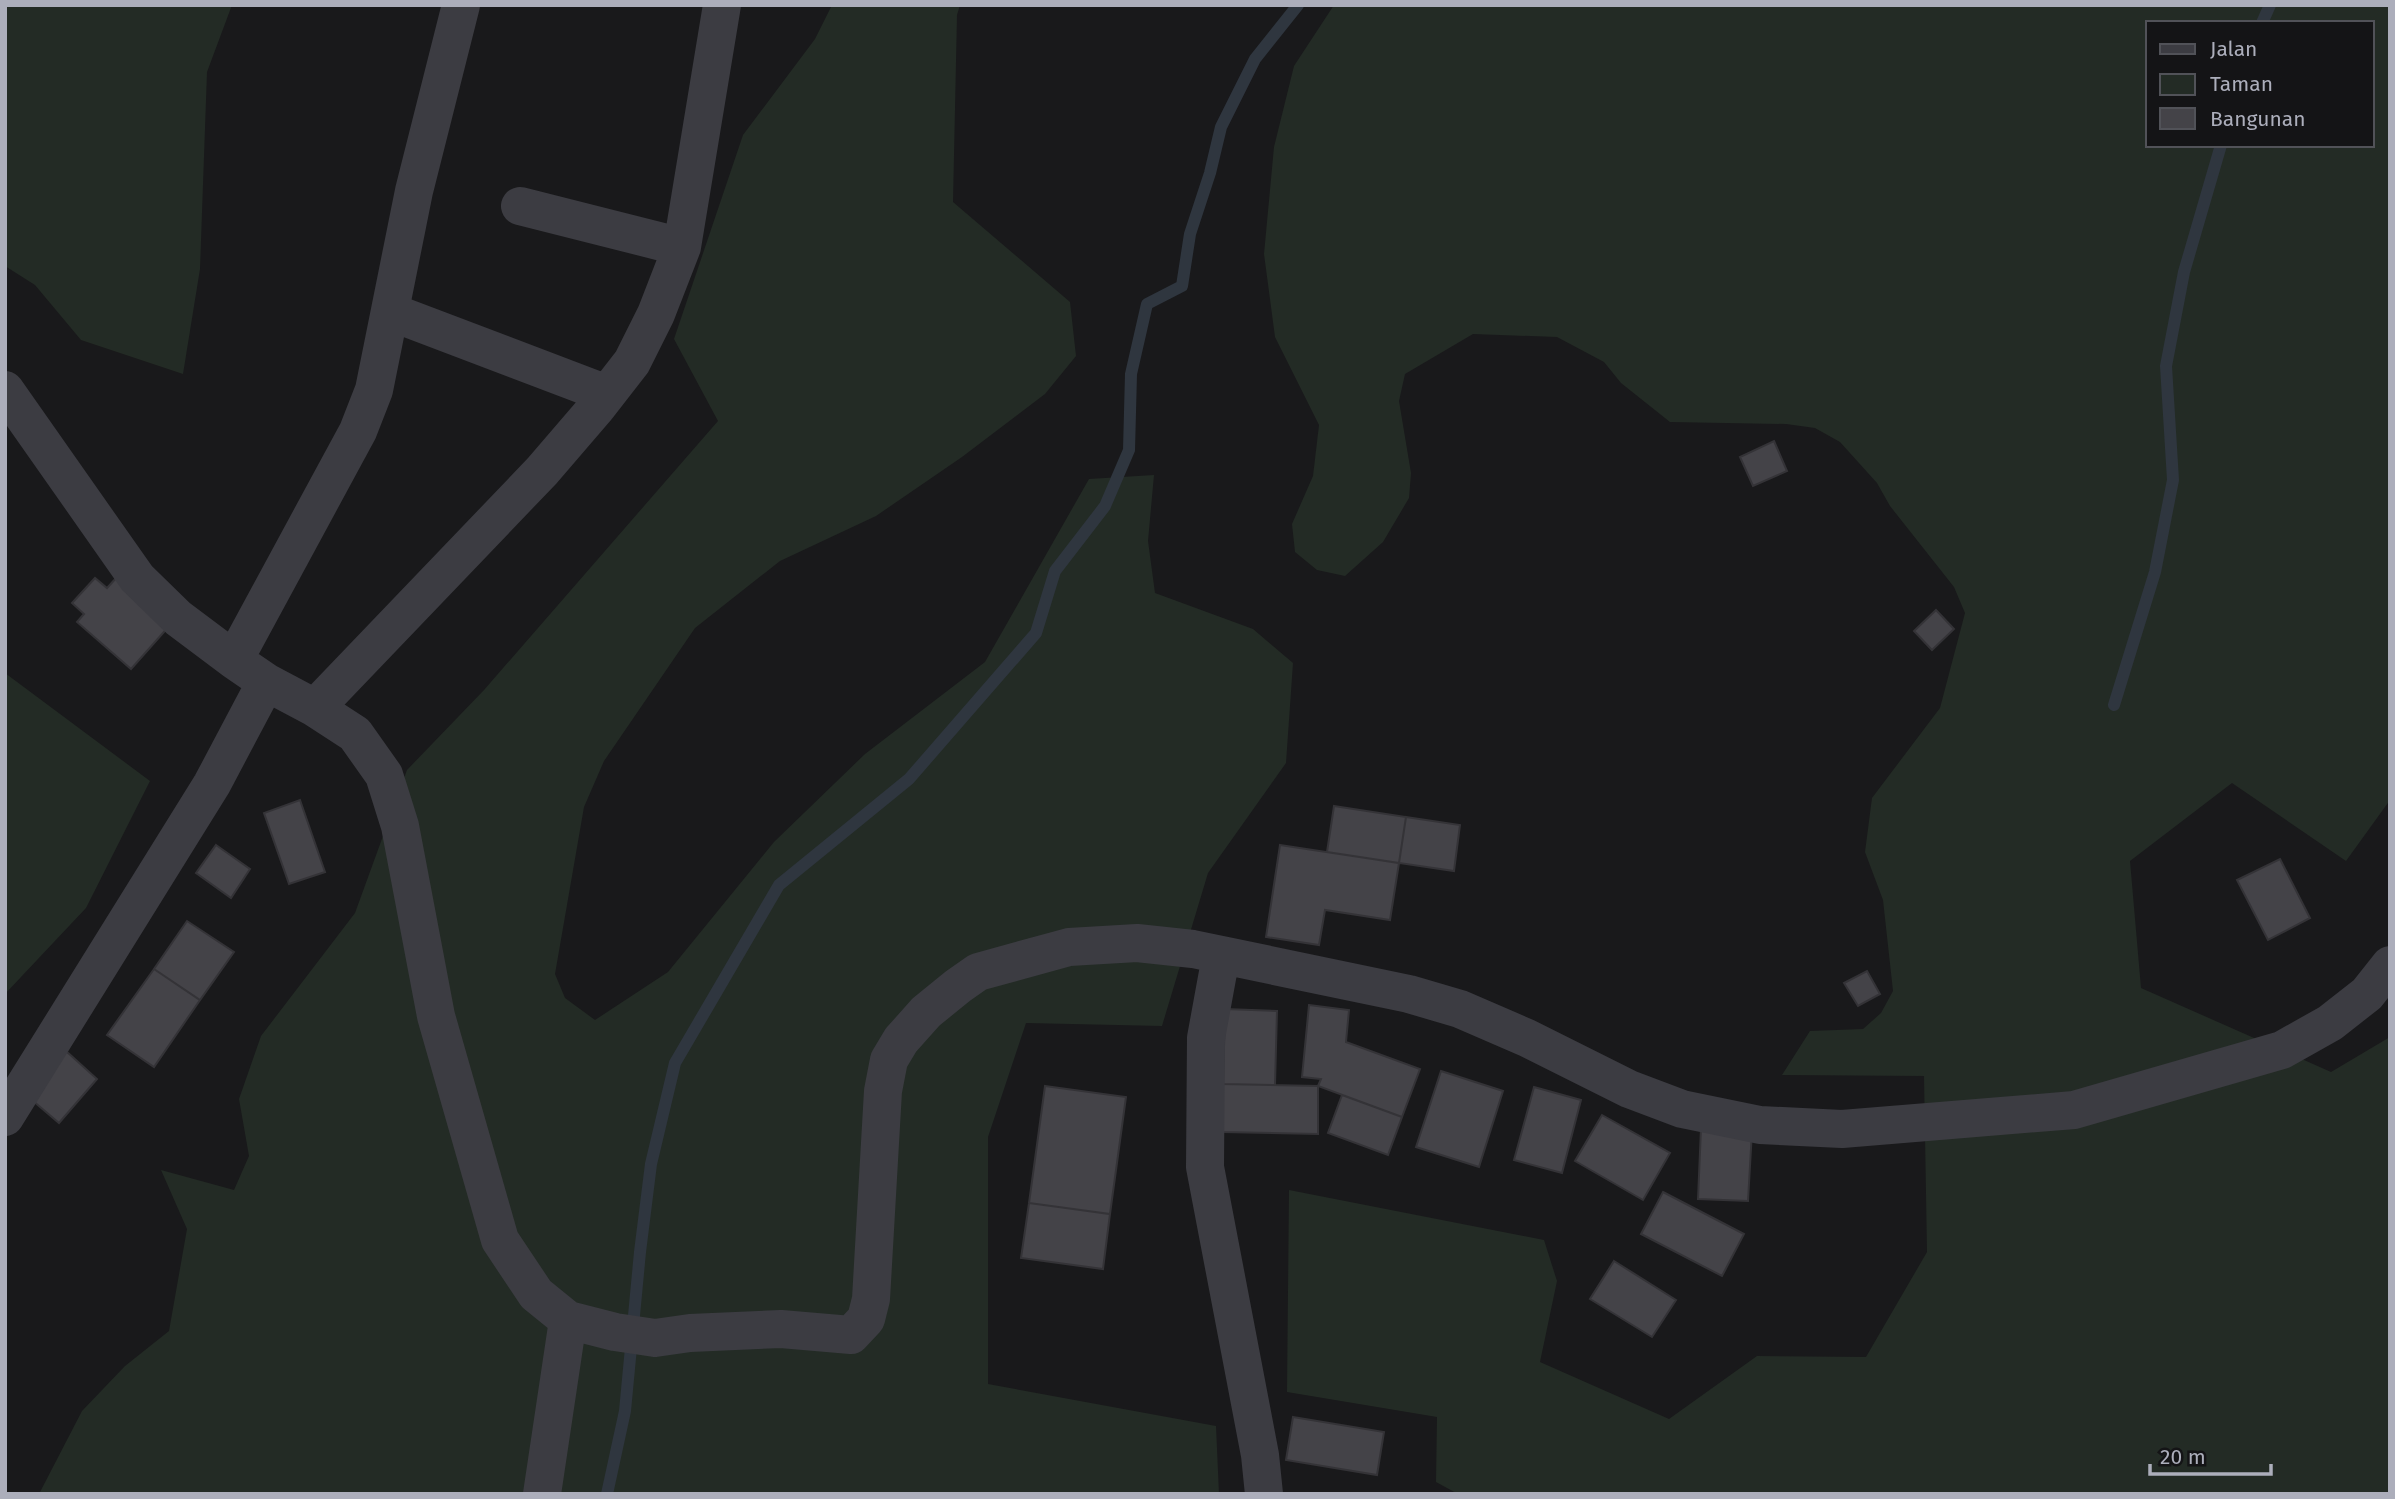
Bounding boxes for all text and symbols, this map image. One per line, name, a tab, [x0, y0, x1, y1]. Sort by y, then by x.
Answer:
legend	[2146, 21, 2374, 147]
text: Jalan	[2210, 36, 2257, 62]
text: Taman	[2210, 71, 2273, 97]
text: Bangunan	[2210, 106, 2305, 132]
scale bar	[2150, 1432, 2271, 1476]
text: 20 m	[2160, 1444, 2206, 1470]

